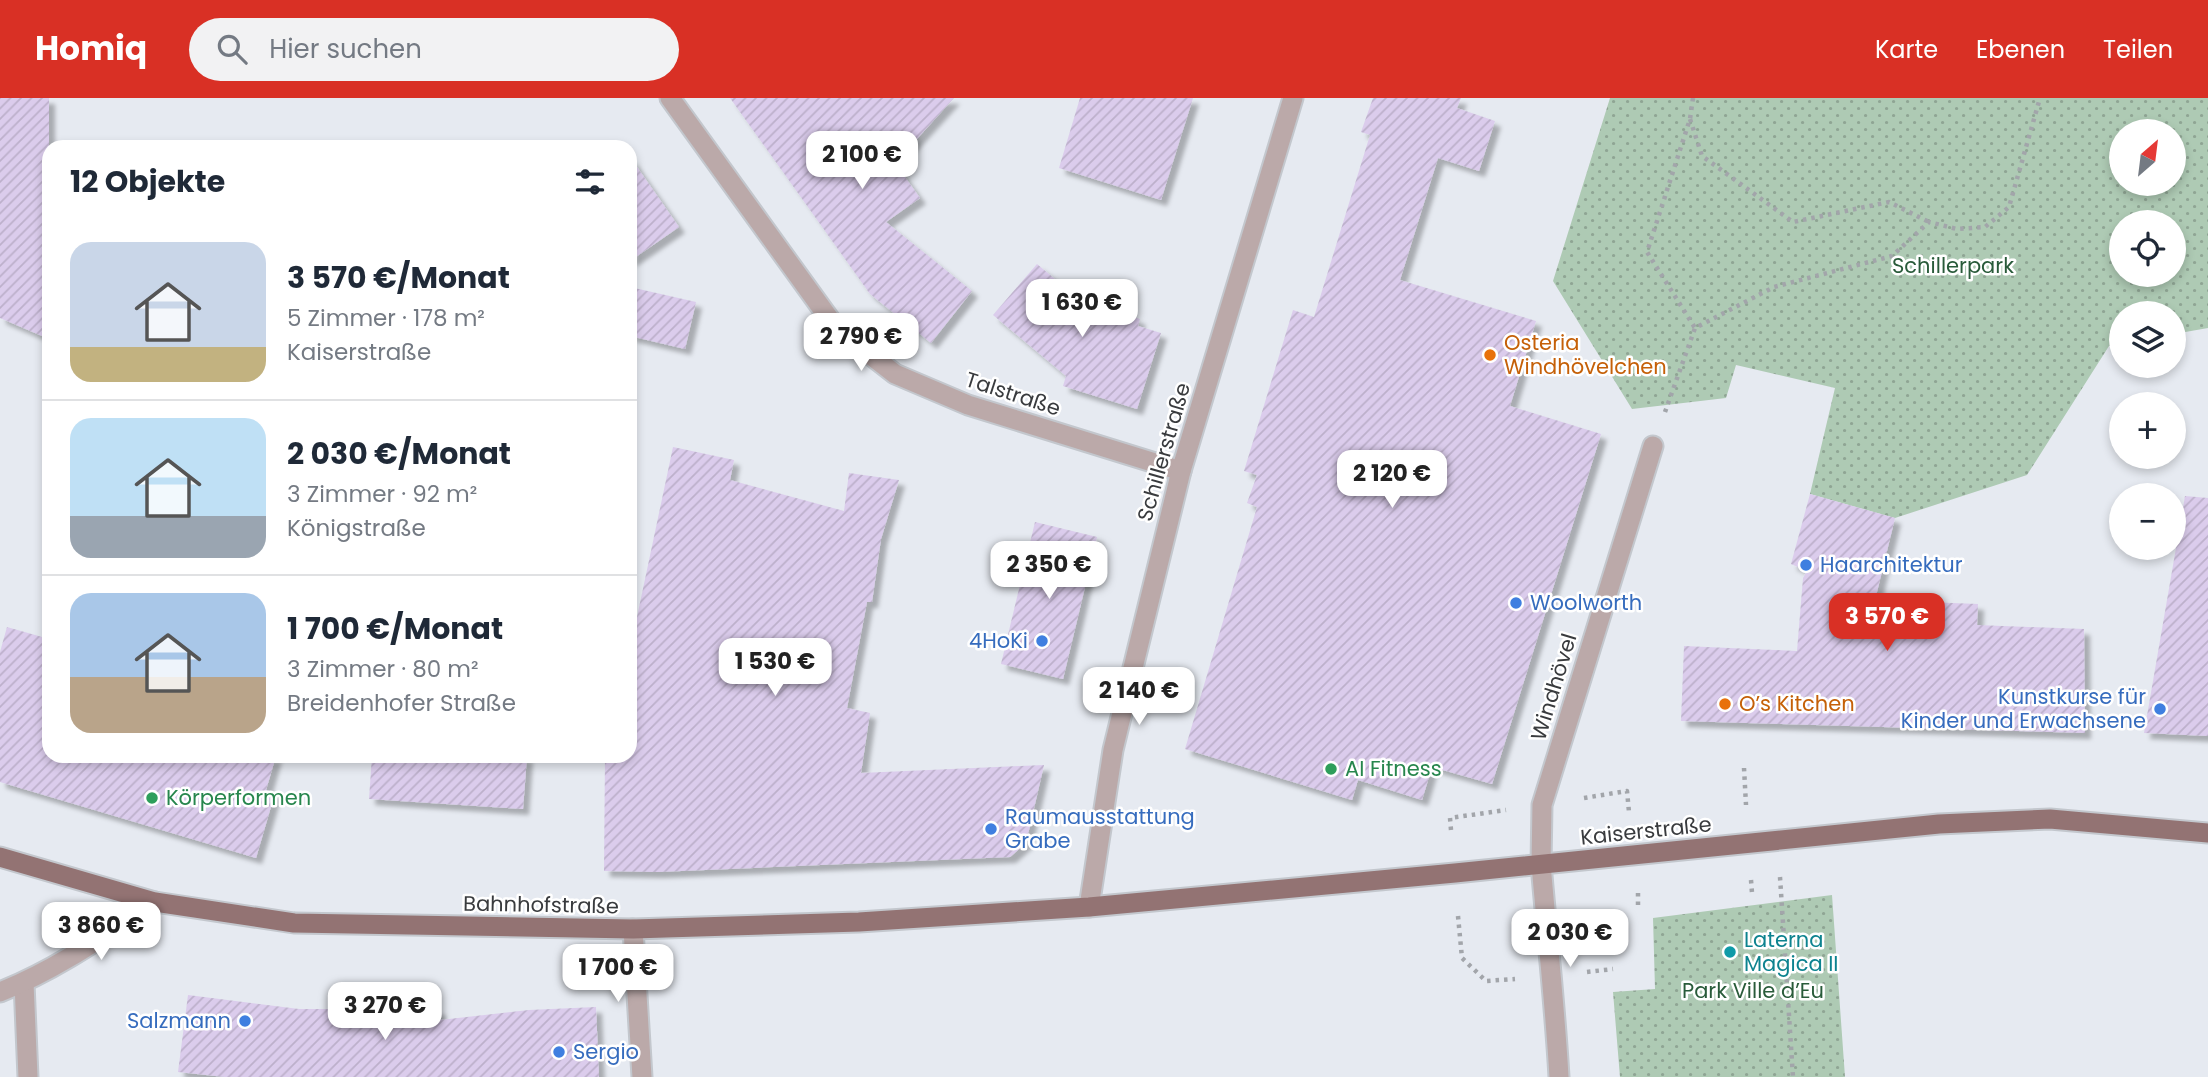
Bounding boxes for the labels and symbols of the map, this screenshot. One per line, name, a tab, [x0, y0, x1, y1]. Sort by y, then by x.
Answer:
north arrow	[2109, 119, 2186, 196]
pin: 2 100 €	[797, 132, 927, 191]
park label: Schillerpark	[1892, 251, 2014, 280]
pin: 1 630 €	[1017, 280, 1147, 339]
pin: 2 790 €	[796, 314, 926, 373]
place label: Osteria Windhövelchen	[1504, 328, 1667, 381]
marker: Osteria Windhövelchen	[1482, 347, 1498, 363]
street label: Talstraße	[962, 364, 1065, 423]
street label: Schillerstraße	[1130, 379, 1197, 525]
pin: 2 120 €	[1327, 450, 1457, 510]
pin: 2 350 €	[984, 542, 1114, 601]
place label: Haarchitektur	[1820, 550, 1963, 579]
marker: Haarchitektur	[1798, 557, 1814, 573]
place label: Woolworth	[1530, 588, 1642, 617]
pin: 3 570 €	[1822, 594, 1952, 653]
marker: Woolworth	[1508, 595, 1524, 611]
place label: 4HoKi	[969, 626, 1028, 655]
street label: Windhövel	[1524, 630, 1583, 744]
marker: 4HoKi	[1034, 633, 1050, 649]
pin: 1 530 €	[710, 638, 840, 698]
pin: 2 140 €	[1074, 668, 1204, 727]
place label: Kunstkurse für Kinder und Erwachsene	[1901, 682, 2146, 735]
place label: O’s Kitchen	[1739, 689, 1855, 718]
marker: O’s Kitchen	[1717, 696, 1733, 712]
marker: Kunstkurse für Kinder und Erwachsene	[2152, 701, 2168, 717]
place label: AI Fitness	[1345, 754, 1442, 783]
marker: AI Fitness	[1323, 761, 1339, 777]
place label: Körperformen	[166, 783, 311, 812]
marker: Körperformen	[144, 790, 160, 806]
place label: Raumausstattung Grabe	[1005, 802, 1195, 855]
street label: Kaiserstraße	[1579, 809, 1713, 852]
marker: Raumausstattung Grabe	[983, 821, 999, 837]
street label: Bahnhofstraße	[463, 889, 619, 920]
pin: 3 860 €	[36, 902, 166, 962]
pin: 2 030 €	[1505, 910, 1635, 969]
place label: Laterna Magica II	[1744, 925, 1839, 978]
pin: 1 700 €	[553, 944, 683, 1004]
marker: Laterna Magica II	[1722, 944, 1738, 960]
park label: Park Ville d’Eu	[1682, 976, 1824, 1005]
pin: 3 270 €	[320, 982, 450, 1042]
place label: Salzmann	[127, 1006, 231, 1035]
marker: Salzmann	[237, 1013, 253, 1029]
place label: Sergio	[573, 1037, 639, 1066]
marker: Sergio	[551, 1044, 567, 1060]

